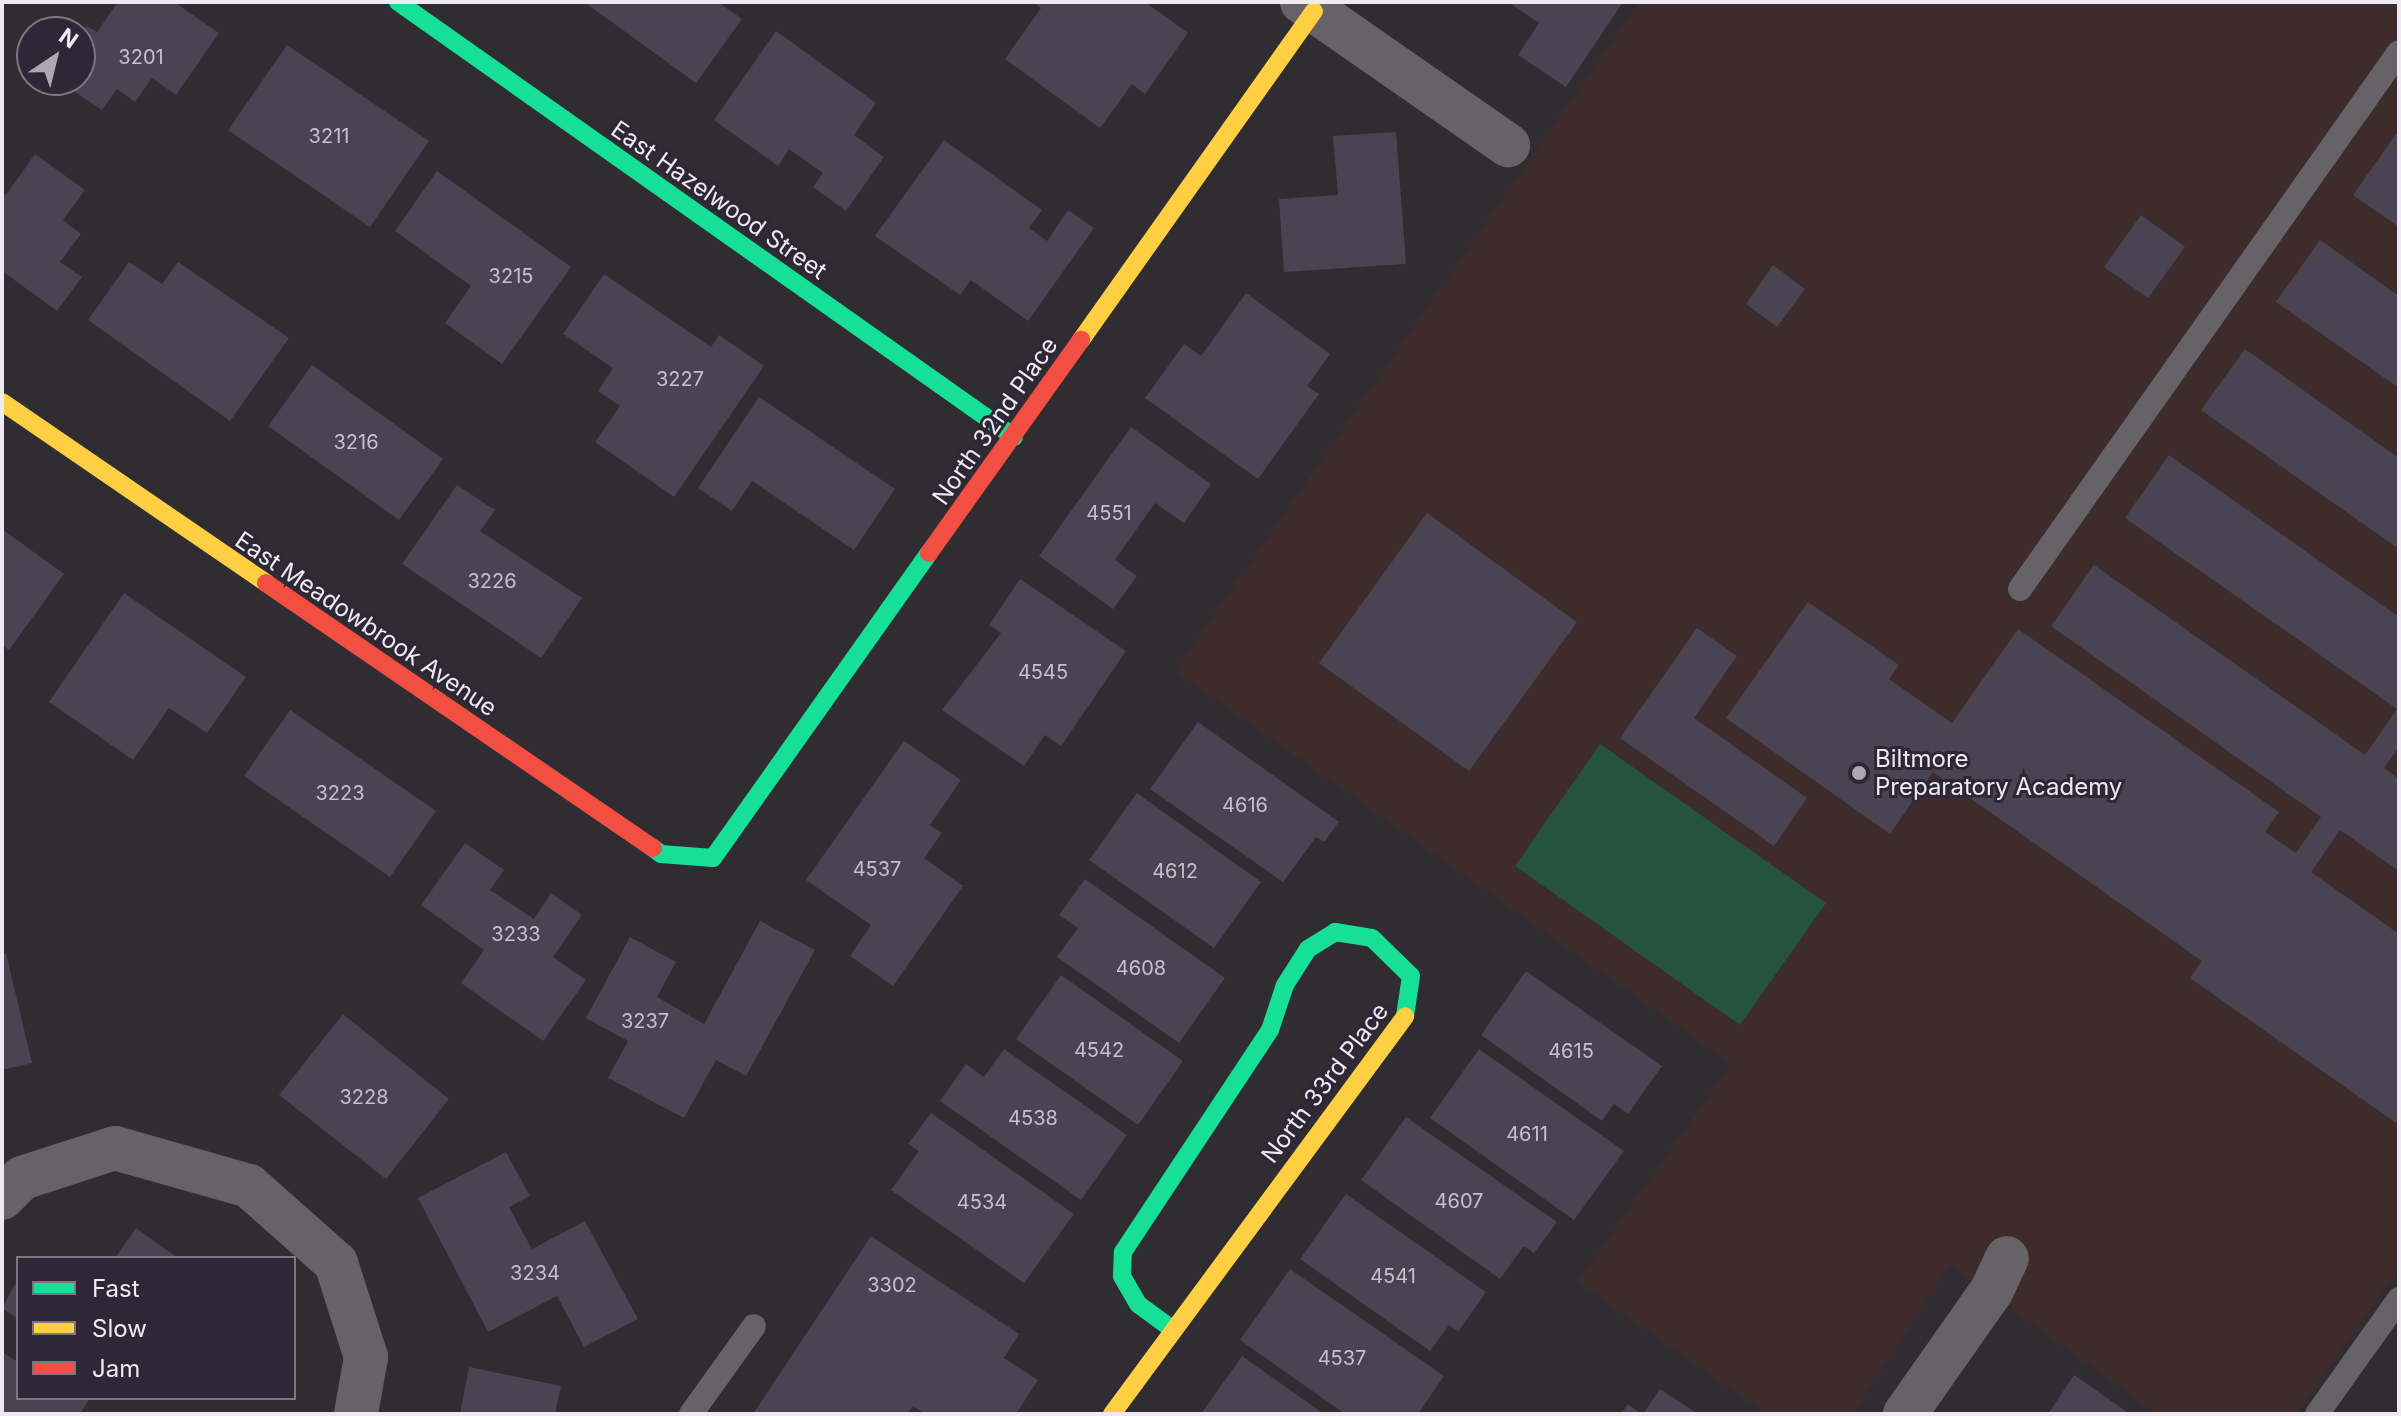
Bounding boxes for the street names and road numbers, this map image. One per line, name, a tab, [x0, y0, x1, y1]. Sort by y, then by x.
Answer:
street label: East Hazelwood Street	[606, 115, 832, 285]
street label: North 32nd Place	[926, 332, 1064, 510]
street label: East Meadowbrook Avenue	[230, 526, 502, 722]
street label: North 33rd Place	[1256, 997, 1394, 1169]

